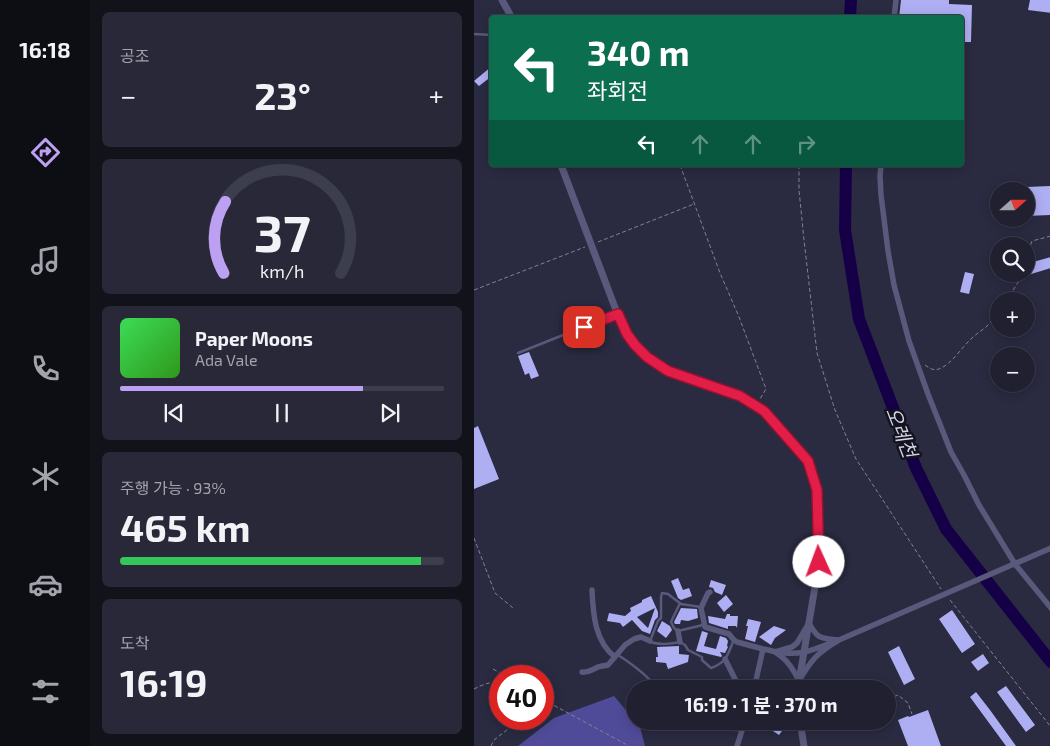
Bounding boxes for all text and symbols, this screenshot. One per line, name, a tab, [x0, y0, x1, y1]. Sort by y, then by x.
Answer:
text: 340 m	[587, 31, 690, 73]
icon: left	[504, 35, 569, 100]
text: 16:18	[19, 36, 71, 62]
text: 공조	[120, 46, 149, 65]
text: 23°	[254, 72, 311, 118]
text: 좌회전	[587, 77, 648, 103]
text: −	[120, 78, 136, 112]
text: +	[429, 78, 444, 112]
icon: left	[633, 130, 661, 158]
icon: ahead	[686, 130, 714, 158]
icon: ahead	[739, 130, 767, 158]
icon: right	[792, 130, 820, 158]
icon: directions	[28, 135, 63, 170]
north arrow	[990, 182, 1035, 228]
map controls	[990, 182, 1035, 392]
text: 37	[254, 200, 310, 262]
button: search	[990, 237, 1035, 282]
icon: music	[28, 243, 63, 278]
text: km/h	[260, 260, 304, 282]
button: +	[990, 292, 1035, 337]
pin	[563, 306, 605, 348]
icon: arrive	[570, 313, 598, 341]
text: Paper Moons	[195, 327, 313, 350]
button: −	[990, 347, 1035, 392]
text: Ada Vale	[195, 350, 258, 369]
icon: phone	[28, 351, 63, 386]
icon: previous	[160, 399, 188, 427]
icon: pause	[268, 399, 296, 427]
icon: next	[376, 399, 404, 427]
water label: 오례천	[882, 403, 923, 462]
icon: climate	[28, 459, 63, 494]
text: 주행 가능 · 93%	[120, 478, 226, 497]
text: 465 km	[120, 504, 251, 550]
position arrow	[792, 535, 844, 587]
icon: car	[28, 567, 63, 602]
text: 도착	[120, 633, 149, 652]
text: 16:19	[120, 659, 207, 705]
speed limit sign: 40	[489, 665, 554, 730]
icon: filters	[28, 674, 63, 709]
text: 16:19 · 1 분 · 370 m	[684, 693, 838, 716]

